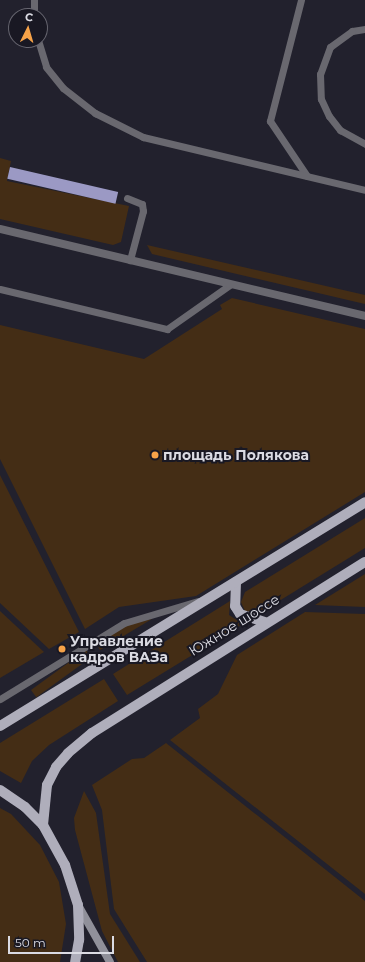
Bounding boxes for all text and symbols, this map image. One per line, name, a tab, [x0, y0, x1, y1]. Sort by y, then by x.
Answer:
north arrow	[8, 8, 48, 48]
text: С	[24, 10, 34, 24]
place label: площадь Полякова	[163, 447, 309, 463]
marker: площадь Полякова	[150, 450, 160, 460]
street label: Южное шоссе	[186, 590, 282, 660]
place label: Управление кадров ВАЗа	[70, 633, 168, 666]
marker: Управление кадров ВАЗа	[57, 644, 67, 654]
scale bar	[10, 928, 116, 954]
text: 50 m	[15, 935, 46, 950]

